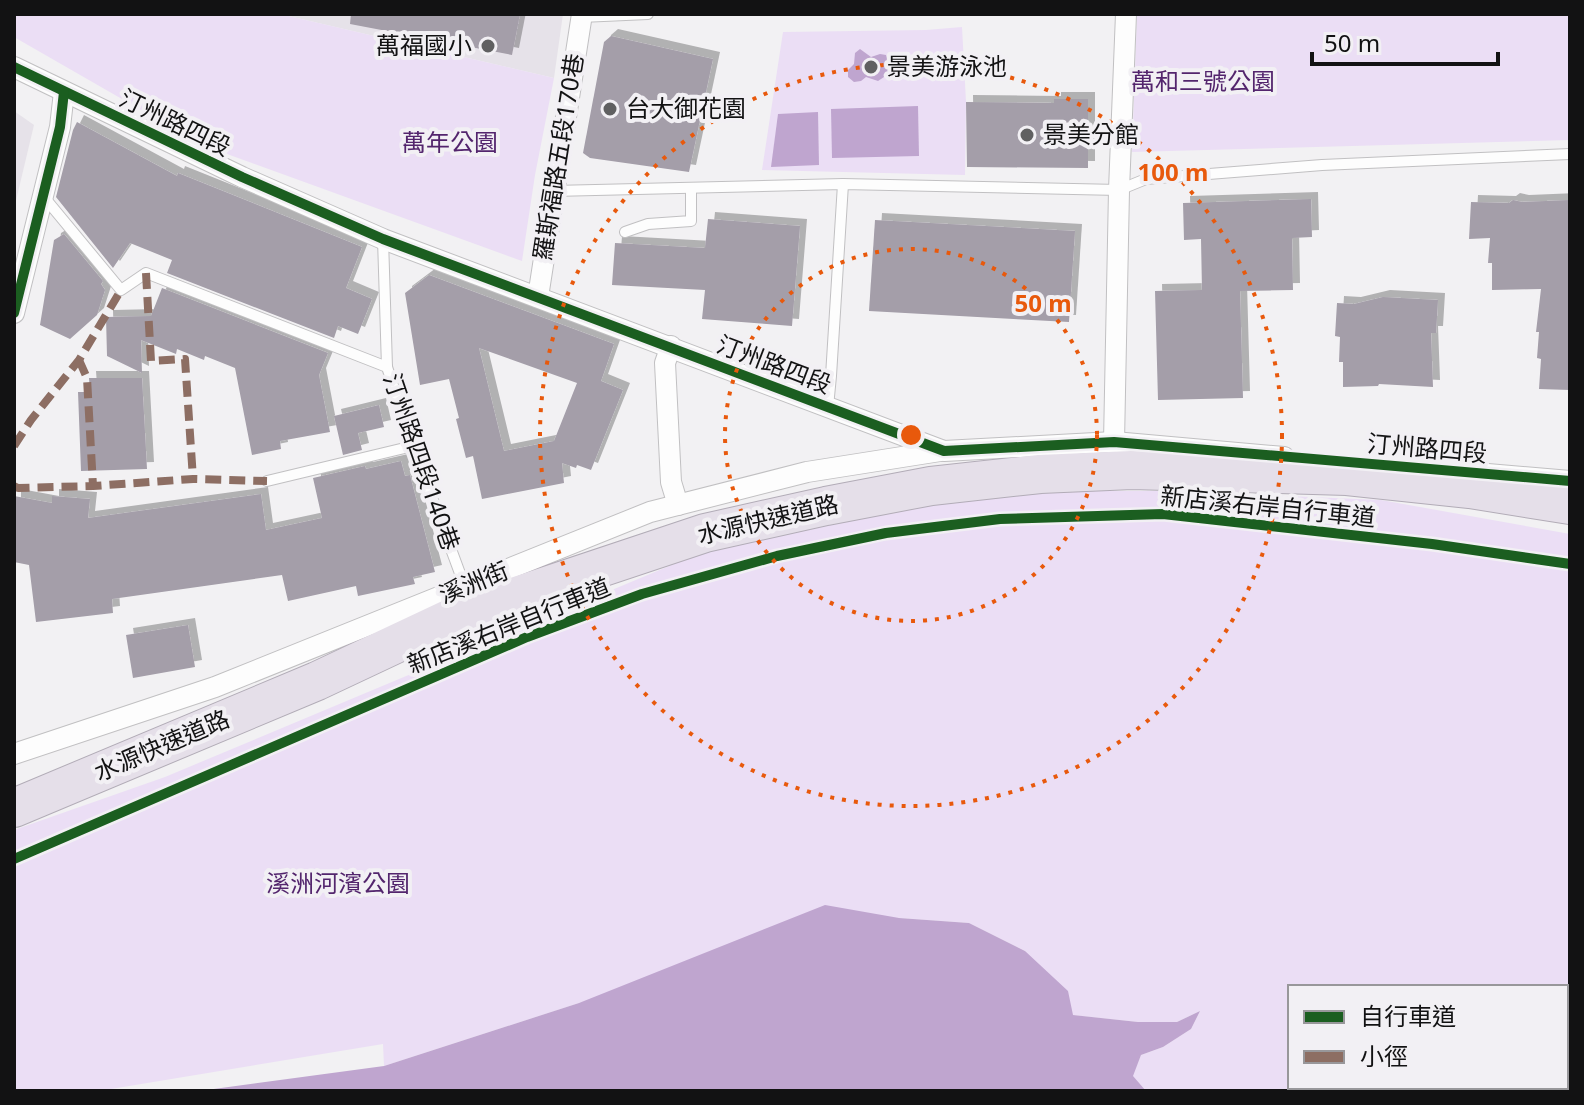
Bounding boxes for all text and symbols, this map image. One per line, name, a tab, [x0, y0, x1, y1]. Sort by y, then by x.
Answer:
scale bar	[1312, 16, 1498, 66]
text: 50 m	[1324, 26, 1380, 59]
place label: 萬福國小	[376, 28, 472, 61]
marker: 萬福國小	[479, 37, 497, 55]
place label: 景美游泳池	[887, 49, 1007, 82]
street label: 羅斯福路五段170巷	[525, 51, 590, 263]
marker: 景美游泳池	[862, 58, 880, 76]
park label: 萬和三號公園	[1131, 64, 1275, 97]
street label: 汀州路四段	[114, 81, 237, 163]
place label: 台大御花園	[626, 91, 746, 124]
marker: 台大御花園	[601, 100, 619, 118]
place label: 景美分館	[1043, 117, 1139, 150]
park label: 萬年公園	[402, 125, 498, 158]
marker: 景美分館	[1018, 126, 1036, 144]
text: 100 m	[1138, 155, 1208, 188]
text: 50 m	[1014, 286, 1072, 319]
street label: 汀州路四段	[713, 327, 836, 401]
street label: 汀州路四段140巷	[377, 369, 468, 554]
centre of rings	[897, 421, 925, 449]
street label: 汀州路四段	[1366, 426, 1488, 469]
street label: 新店溪右岸自行車道	[1159, 478, 1377, 533]
street label: 水源快速道路	[694, 486, 842, 551]
street label: 溪洲街	[434, 553, 513, 610]
street label: 新店溪右岸自行車道	[402, 569, 615, 680]
street label: 水源快速道路	[89, 701, 234, 788]
park label: 溪洲河濱公園	[266, 866, 410, 899]
legend	[1288, 985, 1568, 1089]
text: 自行車道	[1360, 999, 1456, 1032]
text: 小徑	[1360, 1039, 1408, 1072]

